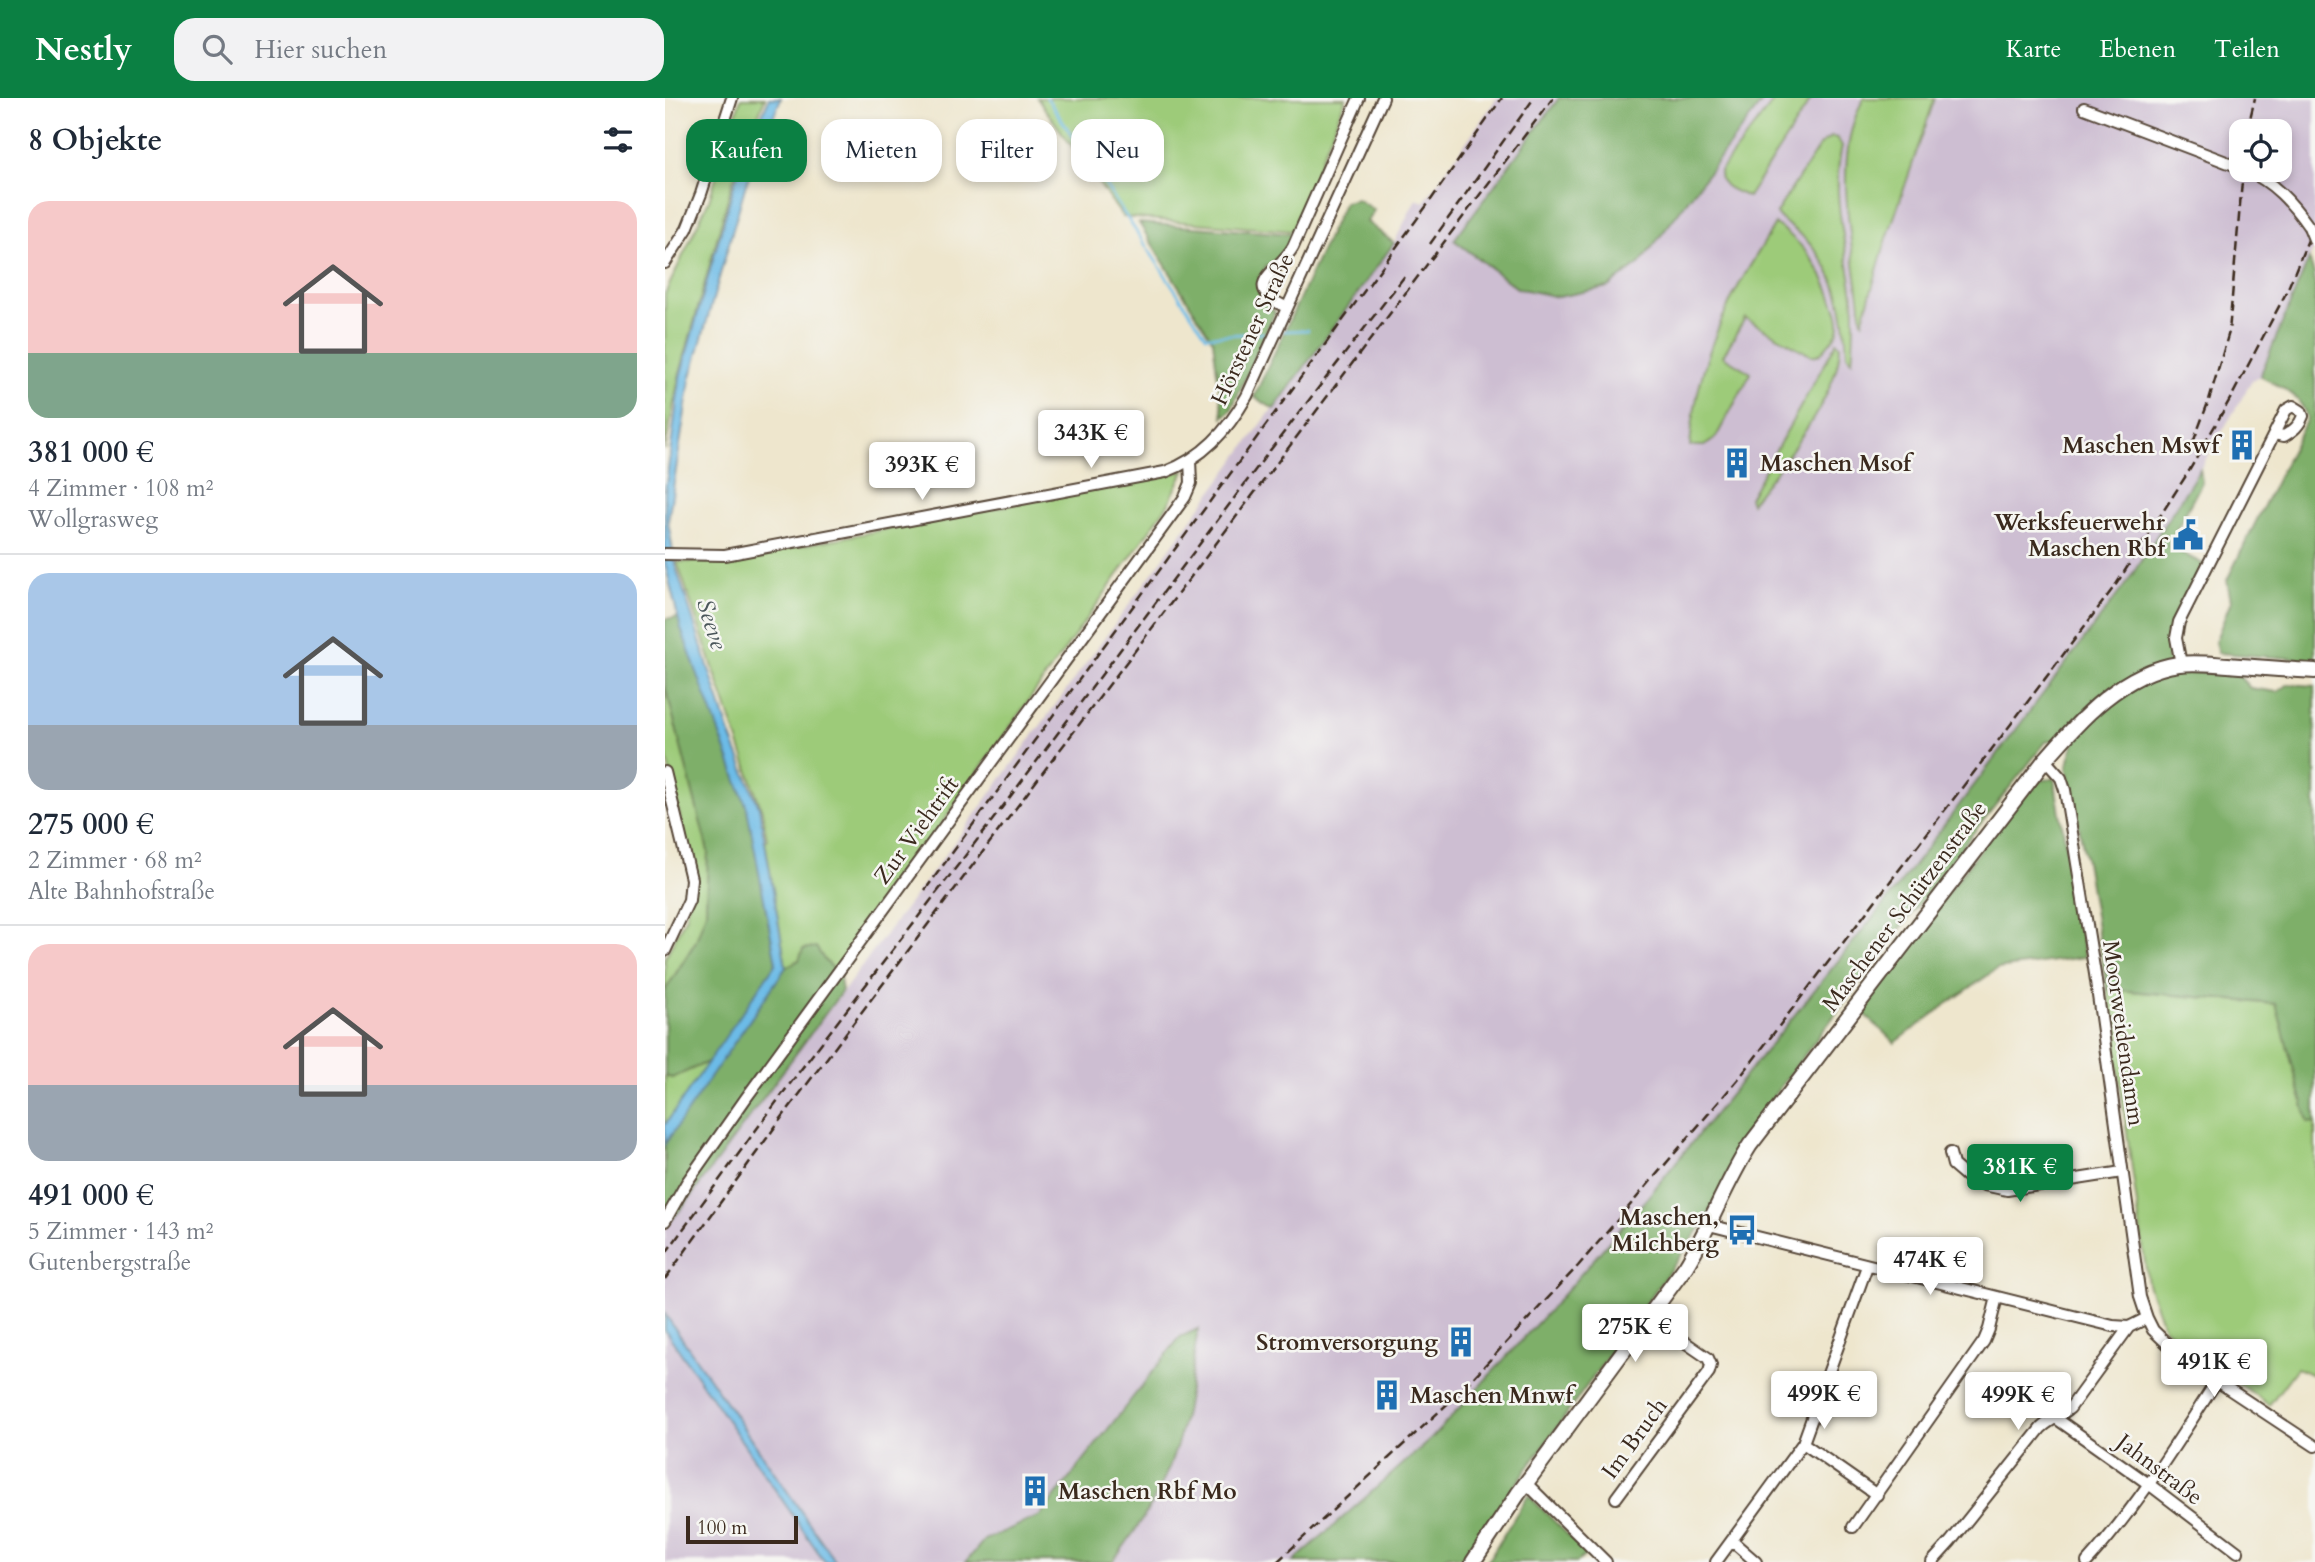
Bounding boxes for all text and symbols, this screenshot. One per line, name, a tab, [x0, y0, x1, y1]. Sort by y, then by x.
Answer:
search box	[174, 18, 664, 81]
text: Nestly	[35, 27, 132, 72]
icon: search	[198, 30, 236, 68]
text: Hier suchen	[254, 32, 387, 67]
text: Karte	[2006, 33, 2061, 66]
text: Ebenen	[2099, 33, 2176, 66]
text: Teilen	[2214, 33, 2280, 66]
chip: Kaufen	[686, 119, 807, 182]
chip: Mieten	[821, 119, 942, 182]
chip: Filter	[956, 119, 1057, 182]
chip: Neu	[1071, 119, 1164, 182]
map controls	[2229, 119, 2292, 182]
button: locate	[2229, 119, 2292, 182]
text: 8 Objekte	[28, 120, 162, 161]
icon: filters	[599, 121, 637, 159]
icon: home	[270, 246, 396, 372]
street label: Hörstener Straße	[1204, 248, 1301, 410]
pin: 343K €	[1034, 410, 1148, 470]
text: 343K €	[1054, 417, 1128, 448]
building icon: Maschen Mswf	[2225, 428, 2259, 462]
place label: Maschen Mswf	[2062, 430, 2223, 461]
text: 381 000 €	[28, 432, 154, 473]
pin: 393K €	[865, 442, 979, 502]
building icon: Maschen Msof	[1720, 446, 1754, 480]
place label: Maschen Msof	[1760, 448, 1915, 479]
text: 393K €	[885, 449, 959, 480]
text: 4 Zimmer · 108 m²	[28, 473, 213, 504]
text: Wollgrasweg	[28, 504, 158, 535]
place label: Werksfeuerwehr Maschen Rbf	[1993, 507, 2169, 564]
public building icon: Werksfeuerwehr Maschen Rbf	[2171, 518, 2205, 552]
water label: Seeve	[688, 595, 735, 654]
icon: home	[270, 618, 396, 744]
street label: Zur Viehtrift	[867, 770, 966, 891]
street label: Maschener Schützenstraße	[1815, 794, 1994, 1018]
text: 275 000 €	[28, 804, 154, 845]
text: 2 Zimmer · 68 m²	[28, 845, 202, 876]
text: Alte Bahnhofstraße	[28, 876, 215, 907]
street label: Moorweidendamm	[2095, 938, 2152, 1128]
icon: home	[270, 989, 396, 1115]
pin: 381K €	[1963, 1144, 2077, 1204]
text: 381K €	[1983, 1151, 2057, 1182]
text: 491 000 €	[28, 1175, 154, 1216]
place label: Maschen, Milchberg	[1612, 1202, 1719, 1259]
bus stop icon: Maschen, Milchberg	[1725, 1213, 1759, 1247]
text: 5 Zimmer · 143 m²	[28, 1216, 213, 1247]
pin: 474K €	[1873, 1238, 1987, 1297]
text: 474K €	[1893, 1244, 1967, 1275]
text: Gutenbergstraße	[28, 1247, 191, 1278]
pin: 275K €	[1578, 1304, 1692, 1364]
text: 275K €	[1598, 1311, 1672, 1342]
building icon: Stromversorgung	[1444, 1325, 1478, 1359]
place label: Stromversorgung	[1256, 1327, 1438, 1358]
pin: 491K €	[2157, 1340, 2271, 1399]
text: 491K €	[2177, 1346, 2251, 1377]
pin: 499K €	[1767, 1372, 1881, 1431]
pin: 499K €	[1961, 1372, 2075, 1432]
building icon: Maschen Mnwf	[1370, 1378, 1404, 1412]
text: 499K €	[1787, 1378, 1861, 1409]
text: 499K €	[1981, 1379, 2055, 1410]
place label: Maschen Mnwf	[1410, 1380, 1577, 1411]
street label: Im Bruch	[1594, 1391, 1675, 1485]
street label: Jahnstraße	[2108, 1425, 2209, 1512]
building icon: Maschen Rbf Mo	[1018, 1474, 1052, 1508]
place label: Maschen Rbf Mo	[1058, 1476, 1237, 1507]
scale bar	[686, 1513, 798, 1545]
text: 100 m	[697, 1515, 747, 1541]

